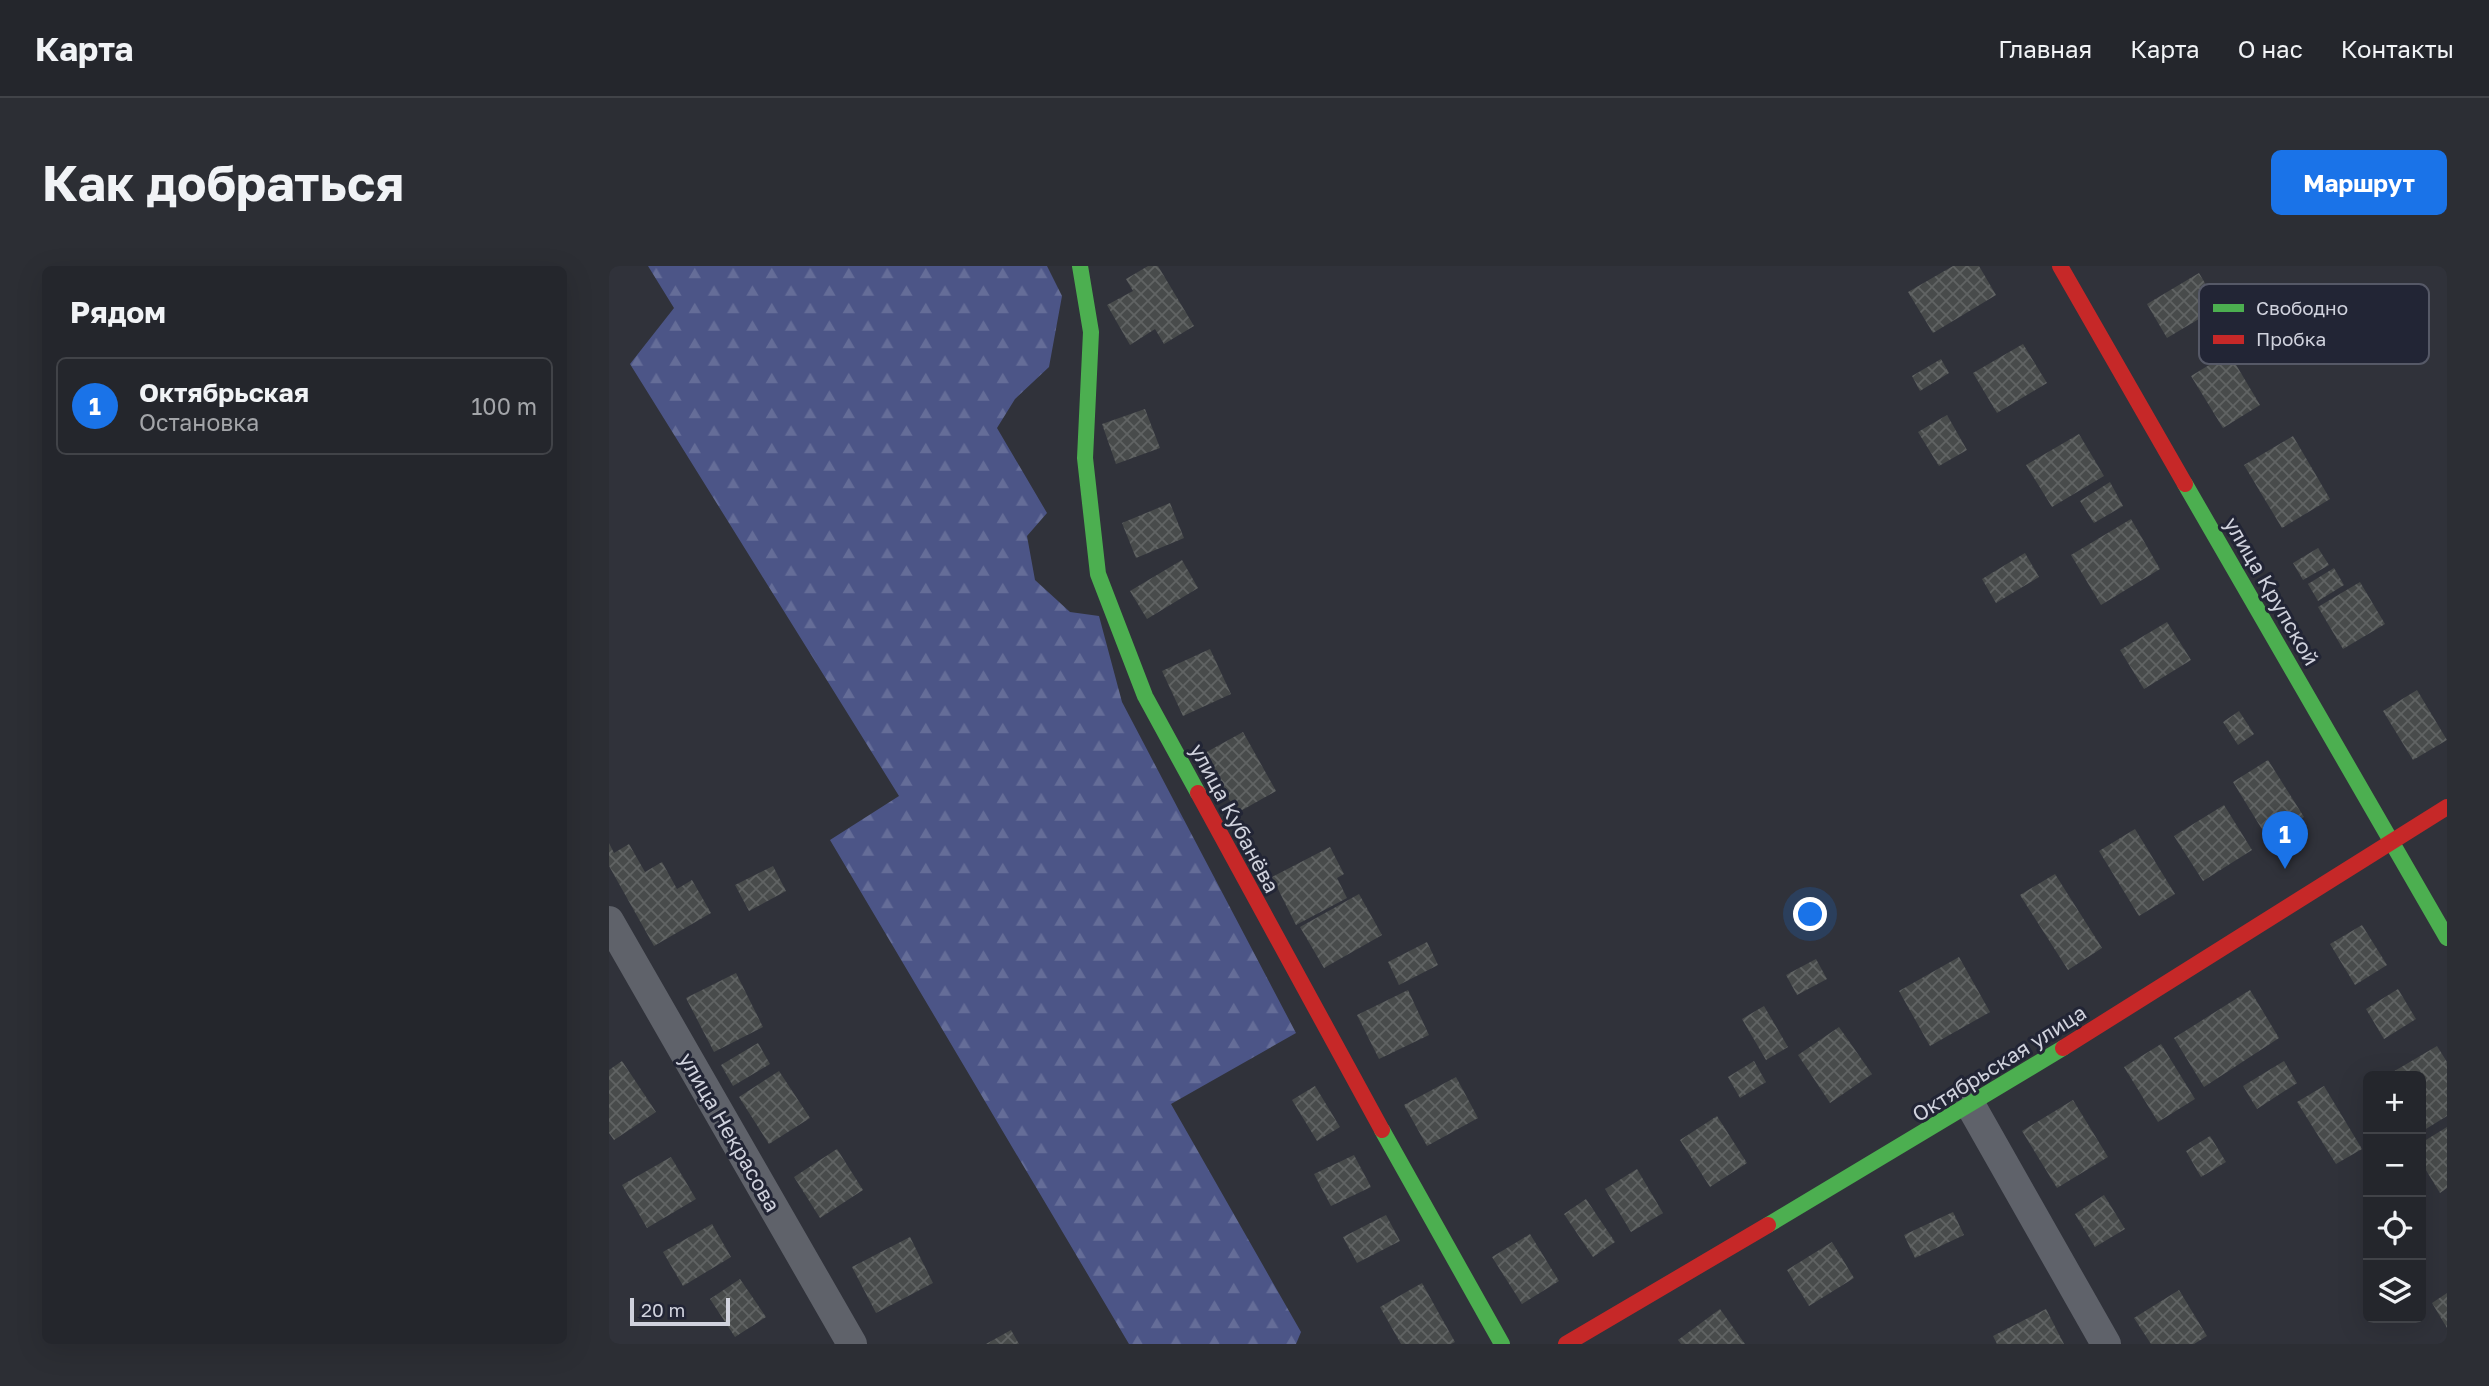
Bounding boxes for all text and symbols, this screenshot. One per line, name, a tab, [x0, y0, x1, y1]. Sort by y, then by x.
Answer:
text: Карта	[35, 29, 134, 68]
text: Главная	[1998, 34, 2092, 63]
text: Карта	[2130, 34, 2200, 63]
text: О нас	[2238, 34, 2303, 63]
text: Контакты	[2341, 34, 2454, 63]
button: Маршрут	[2271, 150, 2447, 215]
text: Как добраться	[42, 153, 404, 212]
legend	[2199, 284, 2429, 364]
text: Рядом	[70, 294, 166, 330]
text: Свободно	[2256, 296, 2348, 319]
text: Пробка	[2256, 327, 2326, 350]
text: Октябрьская	[139, 377, 309, 408]
text: 1	[89, 392, 101, 420]
text: 100 m	[471, 392, 537, 420]
text: Остановка	[139, 408, 259, 436]
street label: улица Крупской	[2219, 512, 2325, 670]
street label: улица Кубанёва	[1185, 739, 1285, 897]
pin: 1	[2262, 811, 2308, 869]
your location	[1793, 897, 1827, 931]
street label: Октябрьская улица	[1907, 999, 2091, 1127]
street label: улица Некрасова	[674, 1048, 786, 1216]
map controls	[2363, 1071, 2426, 1323]
button: +	[2363, 1071, 2426, 1134]
button: −	[2363, 1134, 2426, 1197]
button: locate	[2363, 1197, 2426, 1260]
button: layers	[2363, 1260, 2426, 1323]
scale bar	[630, 1295, 730, 1327]
text: 20 m	[641, 1298, 685, 1321]

